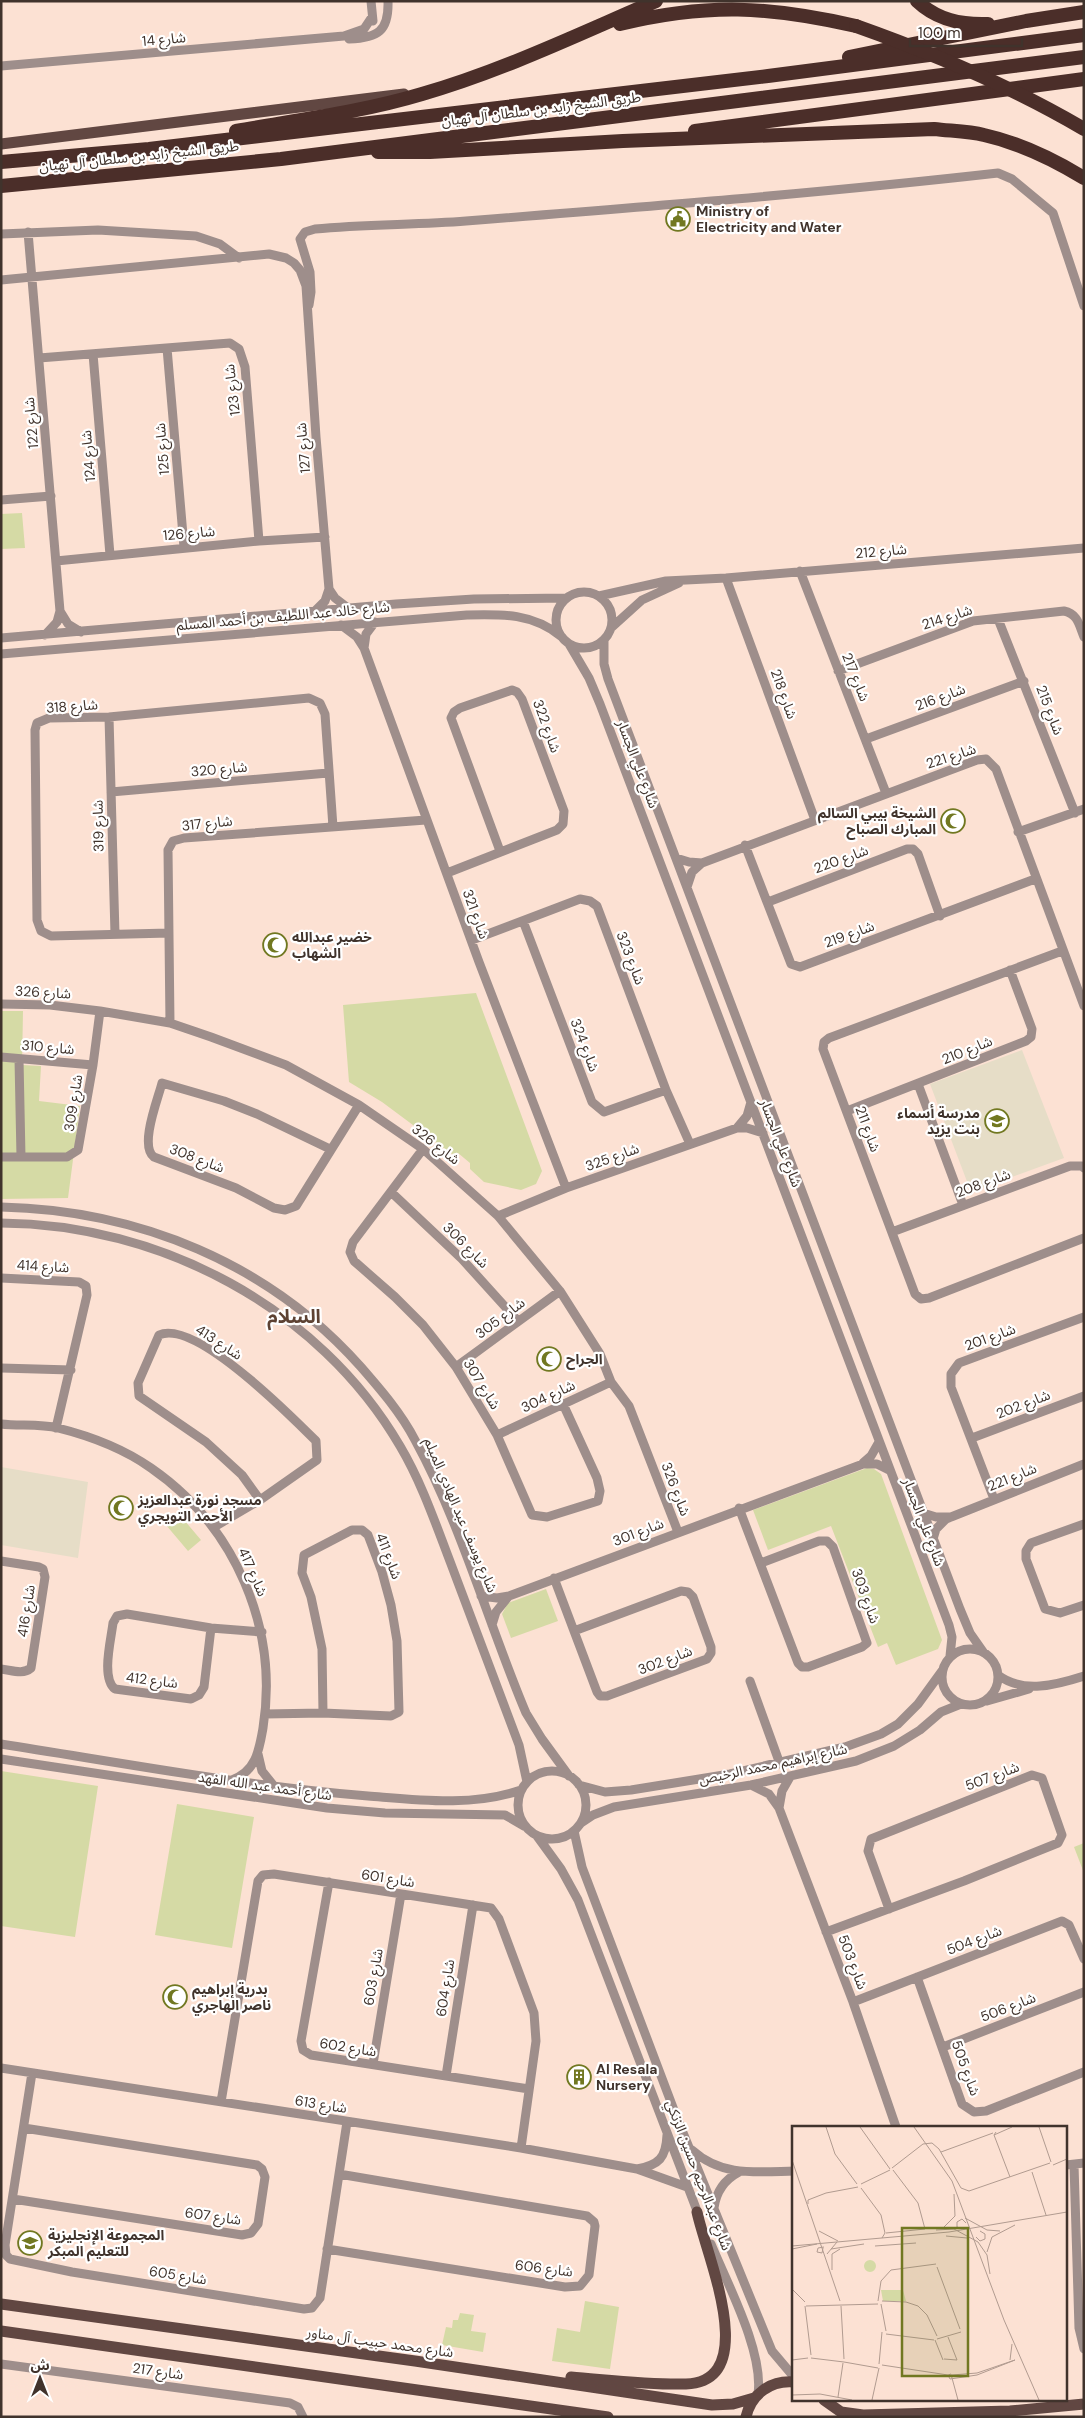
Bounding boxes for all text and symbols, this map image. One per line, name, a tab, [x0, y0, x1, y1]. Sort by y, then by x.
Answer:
scale bar	[910, 15, 1022, 47]
text: 100 m	[918, 23, 961, 43]
street label: شارع 14	[141, 28, 187, 52]
street label: طريق الشيخ زايد بن سلطان آل نهيان	[440, 88, 642, 132]
street label: طريق الشيخ زايد بن سلطان آل نهيان	[38, 137, 240, 177]
place label: Ministry of Electricity and Water	[696, 202, 842, 236]
public building icon: Ministry of Electricity and Water	[665, 206, 691, 232]
street label: شارع 123	[220, 363, 246, 417]
street label: شارع 122	[20, 396, 44, 449]
street label: شارع 125	[151, 422, 175, 476]
street label: شارع 127	[292, 422, 316, 474]
street label: شارع 124	[77, 429, 101, 483]
street label: شارع 126	[162, 522, 216, 546]
street label: شارع 212	[855, 540, 908, 564]
street label: شارع خالد عبد اللطيف بن أحمد المسلم	[176, 598, 391, 636]
street label: شارع 214	[920, 600, 975, 635]
street label: شارع 217	[836, 650, 874, 705]
street label: شارع 218	[765, 667, 801, 722]
street label: شارع 216	[912, 680, 968, 716]
street label: شارع 215	[1030, 683, 1068, 738]
street label: شارع 318	[45, 695, 99, 719]
street label: شارع 322	[527, 697, 565, 756]
street label: شارع علي الجسار	[610, 716, 663, 812]
street label: شارع 221	[924, 739, 979, 774]
street label: شارع 320	[190, 758, 248, 782]
street label: شارع 319	[89, 800, 109, 852]
place label: الشيخة بيبي السالم المبارك الصباح	[818, 804, 936, 840]
mosque icon: الشيخة بيبي السالم المبارك الصباح	[940, 808, 966, 834]
street label: شارع 317	[181, 811, 233, 837]
street label: شارع 220	[811, 841, 871, 879]
street label: شارع 321	[457, 887, 493, 942]
street label: شارع 219	[821, 917, 877, 953]
place label: خضير عبدالله الشهاب	[292, 928, 372, 962]
street label: شارع 323	[611, 929, 649, 988]
mosque icon: خضير عبدالله الشهاب	[262, 932, 288, 958]
street label: شارع 326	[14, 982, 72, 1004]
street label: شارع 324	[565, 1016, 603, 1075]
street label: شارع 210	[939, 1032, 996, 1070]
street label: شارع 310	[21, 1036, 75, 1060]
street label: شارع 309	[60, 1073, 88, 1133]
street label: شارع علي الجسار	[753, 1095, 806, 1191]
street label: شارع 211	[849, 1103, 885, 1155]
place label: مدرسة أسماء بنت يزيد	[897, 1104, 980, 1138]
school or university icon: مدرسة أسماء بنت يزيد	[984, 1108, 1010, 1134]
street label: شارع 326	[407, 1120, 464, 1170]
street label: شارع 308	[166, 1139, 227, 1179]
street label: شارع 325	[583, 1139, 642, 1177]
street label: شارع 208	[953, 1165, 1014, 1203]
street label: شارع 306	[438, 1218, 493, 1273]
street label: شارع 414	[16, 1256, 70, 1278]
street label: شارع 305	[472, 1294, 530, 1344]
district label: السلام	[267, 1304, 321, 1331]
street label: شارع 201	[962, 1319, 1019, 1356]
street label: شارع 413	[191, 1320, 246, 1365]
mosque icon: الجراح	[536, 1346, 562, 1372]
place label: الجراح	[566, 1350, 603, 1370]
street label: شارع 307	[458, 1355, 505, 1414]
street label: شارع 304	[518, 1376, 579, 1418]
street label: شارع 202	[993, 1385, 1053, 1424]
street label: شارع يوسف عبد الهادي الميلم	[418, 1435, 502, 1596]
street label: شارع 221	[985, 1459, 1040, 1497]
street label: شارع 326	[656, 1460, 694, 1519]
street label: شارع علي الجسار	[896, 1474, 949, 1570]
place label: مسجد نورة عبدالعزيز الأحمد التويجري	[137, 1491, 262, 1527]
mosque icon: مسجد نورة عبدالعزيز الأحمد التويجري	[108, 1495, 134, 1521]
street label: شارع 301	[610, 1514, 667, 1552]
street label: شارع 411	[370, 1530, 406, 1582]
street label: شارع 417	[233, 1545, 272, 1600]
street label: شارع 303	[846, 1566, 884, 1627]
street label: شارع 416	[13, 1584, 41, 1639]
street label: شارع 302	[635, 1641, 695, 1680]
street label: شارع 412	[125, 1668, 179, 1694]
street label: شارع إبراهيم محمد الرخيص	[697, 1739, 849, 1790]
street label: شارع 507	[962, 1757, 1022, 1796]
street label: شارع أحمد عبد الله الفهد	[197, 1768, 333, 1806]
street label: شارع 601	[360, 1865, 416, 1893]
street label: شارع 504	[944, 1921, 1005, 1961]
street label: شارع 503	[832, 1932, 872, 1993]
street label: شارع 603	[359, 1947, 389, 2007]
street label: شارع 604	[432, 1958, 460, 2018]
place label: بدرية إبراهيم ناصر الهاجري	[192, 1980, 271, 2016]
mosque icon: بدرية إبراهيم ناصر الهاجري	[162, 1984, 188, 2010]
street label: شارع 506	[978, 1988, 1039, 2028]
street label: شارع 602	[318, 2034, 378, 2062]
street label: شارع 505	[946, 2038, 984, 2099]
place label: Al Resala Nursery	[596, 2060, 657, 2094]
building icon: Al Resala Nursery	[566, 2064, 592, 2090]
street label: شارع 613	[293, 2091, 348, 2119]
street label: شارع عبدالرحيم حسين الزنكي	[660, 2097, 736, 2254]
inset map	[792, 2126, 1068, 2400]
street label: شارع 607	[183, 2203, 242, 2231]
place label: المجموعة الإنجليزية للتعليم المبكر	[47, 2226, 164, 2262]
school or university icon: المجموعة الإنجليزية للتعليم المبكر	[17, 2230, 43, 2256]
street label: شارع 606	[514, 2256, 574, 2282]
street label: شارع 605	[148, 2262, 208, 2290]
street label: شارع محمد حبيب آل مناور	[304, 2323, 455, 2363]
north arrow	[15, 2353, 65, 2403]
text: ش	[30, 2356, 50, 2374]
street label: شارع 217	[131, 2359, 184, 2385]

